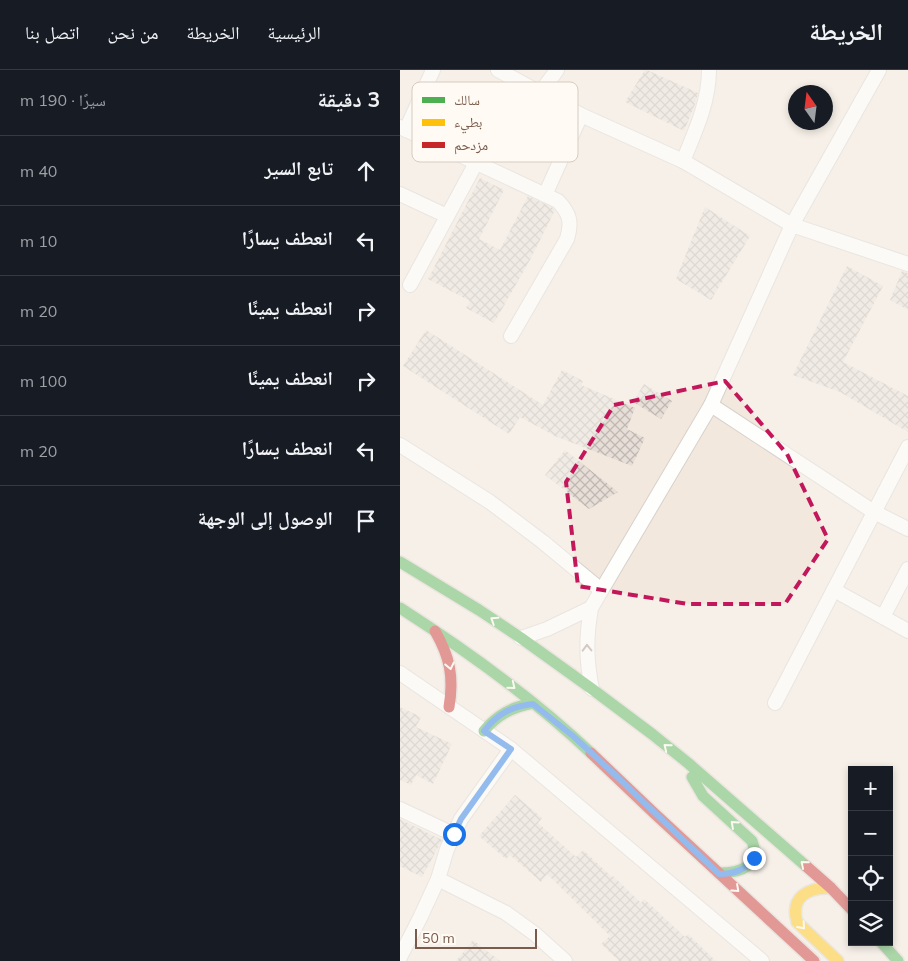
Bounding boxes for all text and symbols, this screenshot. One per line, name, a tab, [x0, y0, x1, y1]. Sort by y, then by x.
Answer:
text: الخريطة	[809, 16, 883, 46]
text: اتصل بنا	[25, 21, 80, 44]
text: من نحن	[108, 21, 158, 44]
text: الخريطة	[186, 21, 239, 44]
text: الرئيسية	[267, 21, 321, 44]
legend	[412, 82, 578, 162]
north arrow	[788, 85, 833, 130]
text: 3 دقيقة	[318, 86, 380, 112]
text: سيرًا · 190 m	[20, 90, 106, 110]
text: سالك	[454, 91, 480, 109]
text: بطيء	[454, 113, 483, 134]
text: مزدحم	[454, 136, 488, 155]
text: تابع السير	[264, 156, 333, 180]
icon: ahead	[352, 157, 380, 185]
text: 40 m	[20, 161, 57, 181]
text: انعطف يسارًا	[242, 226, 333, 250]
icon: left	[352, 227, 380, 255]
text: 10 m	[20, 231, 57, 251]
text: انعطف يمينًا	[247, 296, 333, 320]
icon: right	[352, 297, 380, 325]
text: 20 m	[20, 301, 57, 321]
text: انعطف يمينًا	[247, 366, 333, 390]
icon: right	[352, 367, 380, 395]
text: 100 m	[20, 371, 67, 391]
text: انعطف يسارًا	[242, 436, 333, 460]
icon: left	[352, 437, 380, 465]
text: 20 m	[20, 441, 57, 461]
text: الوصول إلى الوجهة	[198, 506, 333, 530]
icon: arrive	[352, 507, 380, 535]
one-way arrow	[490, 617, 499, 626]
one-way arrow	[582, 644, 592, 652]
one-way arrow	[444, 662, 454, 670]
one-way arrow	[506, 681, 515, 690]
one-way arrow	[664, 743, 673, 752]
map controls	[848, 766, 893, 946]
button: +	[848, 766, 893, 811]
button: −	[848, 811, 893, 856]
one-way arrow	[731, 821, 740, 830]
route start	[443, 823, 466, 846]
route end	[743, 847, 766, 870]
button: locate	[848, 856, 893, 901]
one-way arrow	[800, 861, 809, 870]
one-way arrow	[730, 883, 739, 892]
button: layers	[848, 901, 893, 946]
one-way arrow	[796, 920, 805, 929]
scale bar	[415, 926, 538, 949]
text: 50 m	[422, 929, 455, 947]

